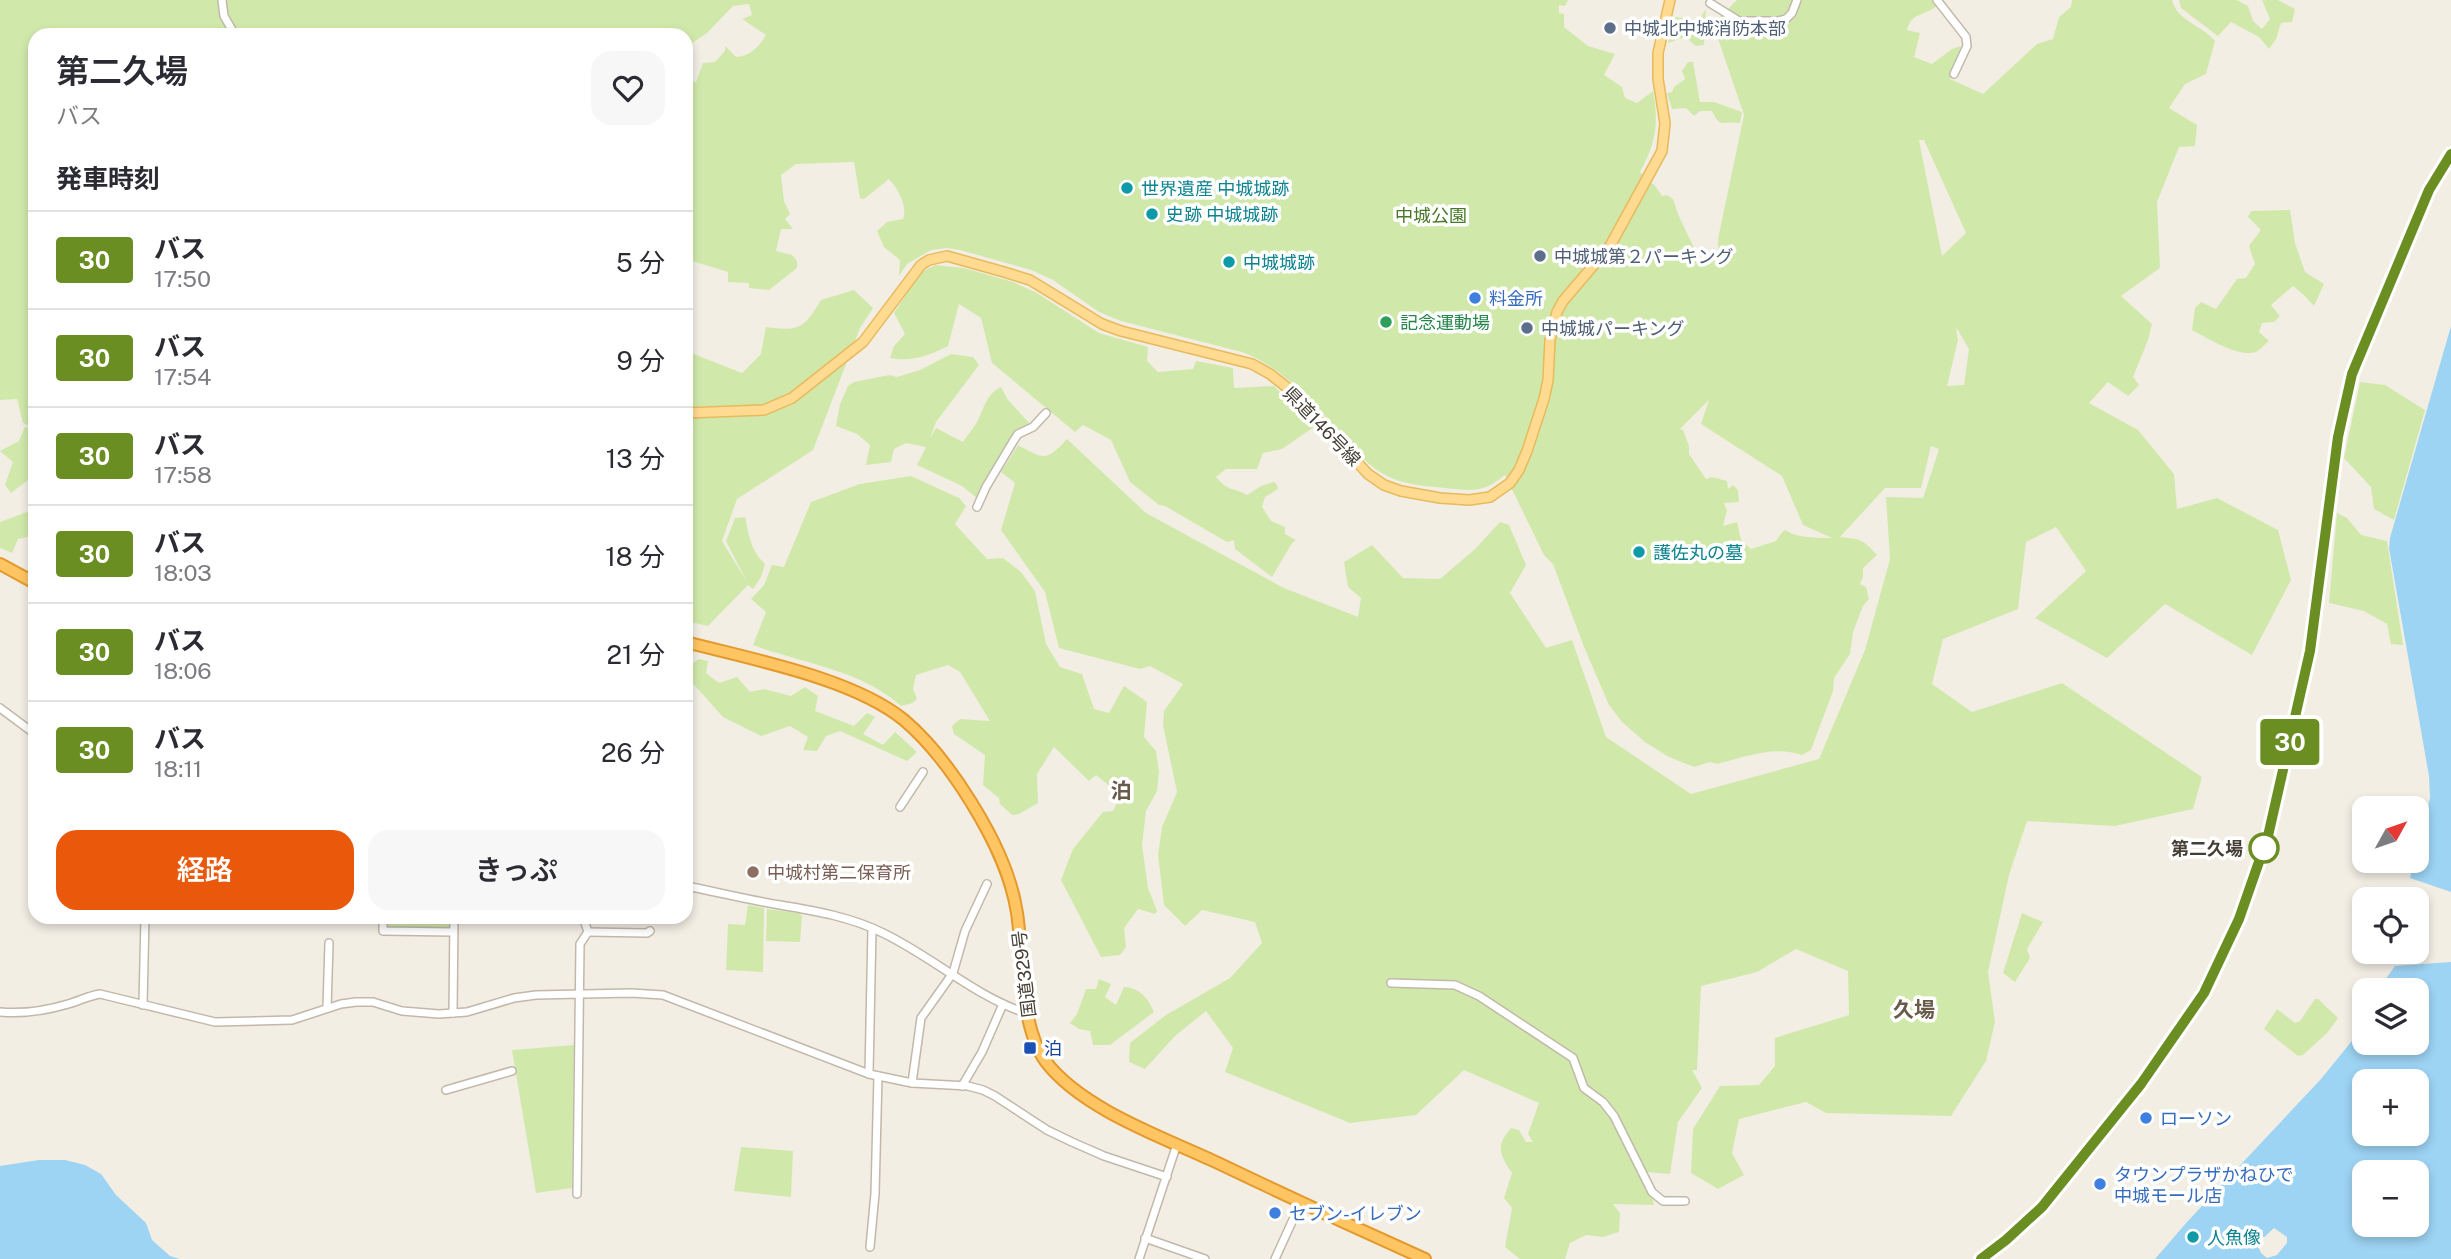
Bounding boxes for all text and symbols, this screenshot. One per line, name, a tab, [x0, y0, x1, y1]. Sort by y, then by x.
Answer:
place label: 中城北中城消防本部	[1624, 18, 1786, 39]
marker: 中城北中城消防本部	[1602, 20, 1618, 36]
button: heart	[591, 51, 665, 125]
text: 第二久場	[56, 52, 188, 90]
text: バス	[56, 102, 102, 129]
text: 発車時刻	[56, 163, 160, 194]
place label: 世界遺産 中城城跡	[1141, 178, 1289, 199]
marker: 世界遺産 中城城跡	[1119, 180, 1135, 196]
place label: 史跡 中城城跡	[1166, 204, 1278, 225]
park label: 中城公園	[1395, 205, 1467, 226]
marker: 史跡 中城城跡	[1144, 206, 1160, 222]
text: バス	[154, 233, 206, 264]
text: 30	[79, 246, 110, 274]
place label: 中城城第２パーキング	[1554, 246, 1733, 267]
text: 5 分	[616, 247, 665, 278]
marker: 中城城第２パーキング	[1532, 248, 1548, 264]
place label: 中城城跡	[1243, 252, 1315, 273]
marker: 中城城跡	[1221, 254, 1237, 270]
text: 17:50	[154, 265, 211, 292]
place label: 料金所	[1489, 288, 1543, 309]
marker: 料金所	[1467, 290, 1483, 306]
place label: 記念運動場	[1400, 312, 1490, 333]
marker: 記念運動場	[1378, 314, 1394, 330]
place label: 中城城パーキング	[1541, 318, 1684, 339]
marker: 中城城パーキング	[1519, 320, 1535, 336]
text: バス	[154, 331, 206, 362]
text: 30	[79, 344, 110, 372]
text: 9 分	[616, 345, 665, 376]
text: 17:54	[154, 363, 212, 390]
street label: 県道146号線	[1279, 382, 1365, 470]
text: バス	[154, 429, 206, 460]
text: 30	[79, 442, 110, 470]
text: 13 分	[606, 443, 665, 474]
text: 17:58	[154, 461, 212, 488]
text: バス	[154, 527, 206, 558]
text: 30	[79, 540, 110, 568]
text: 18 分	[605, 541, 665, 572]
place label: 護佐丸の墓	[1653, 542, 1743, 563]
marker: 護佐丸の墓	[1631, 544, 1647, 560]
text: 18:03	[154, 559, 212, 586]
text: バス	[154, 625, 206, 656]
text: 30	[79, 638, 110, 666]
text: 21 分	[607, 639, 665, 670]
text: 18:06	[154, 657, 212, 684]
line badge: 30	[2258, 719, 2322, 765]
text: バス	[154, 723, 206, 754]
text: 30	[2274, 728, 2306, 756]
text: 30	[79, 736, 110, 764]
text: 26 分	[601, 737, 665, 768]
text: 18:11	[154, 755, 202, 782]
district label: 泊	[1111, 778, 1132, 803]
north arrow	[2352, 796, 2429, 873]
map controls	[2352, 796, 2429, 1237]
button: 経路	[56, 830, 354, 910]
button: きっぷ	[368, 830, 665, 910]
marker: 第二久場	[2249, 833, 2279, 863]
place label: 第二久場	[2171, 838, 2243, 859]
place label: 中城村第二保育所	[767, 862, 911, 883]
marker: 中城村第二保育所	[745, 864, 761, 880]
button: locate	[2352, 887, 2429, 964]
street label: 国道329号	[1008, 929, 1040, 1019]
button: layers	[2352, 978, 2429, 1055]
district label: 久場	[1893, 997, 1935, 1022]
place label: 泊	[1044, 1038, 1062, 1059]
marker: 泊	[1022, 1040, 1038, 1056]
button: +	[2352, 1069, 2429, 1146]
place label: ローソン	[2160, 1108, 2232, 1129]
marker: ローソン	[2138, 1110, 2154, 1126]
button: −	[2352, 1160, 2429, 1237]
place label: タウンプラザかねひで 中城モール店	[2114, 1164, 2293, 1206]
marker: タウンプラザかねひで 中城モール店	[2092, 1176, 2108, 1192]
place label: セブン-イレブン	[1289, 1203, 1422, 1224]
marker: セブン-イレブン	[1267, 1205, 1283, 1221]
place label: 人魚像	[2207, 1227, 2261, 1248]
marker: 人魚像	[2185, 1229, 2201, 1245]

